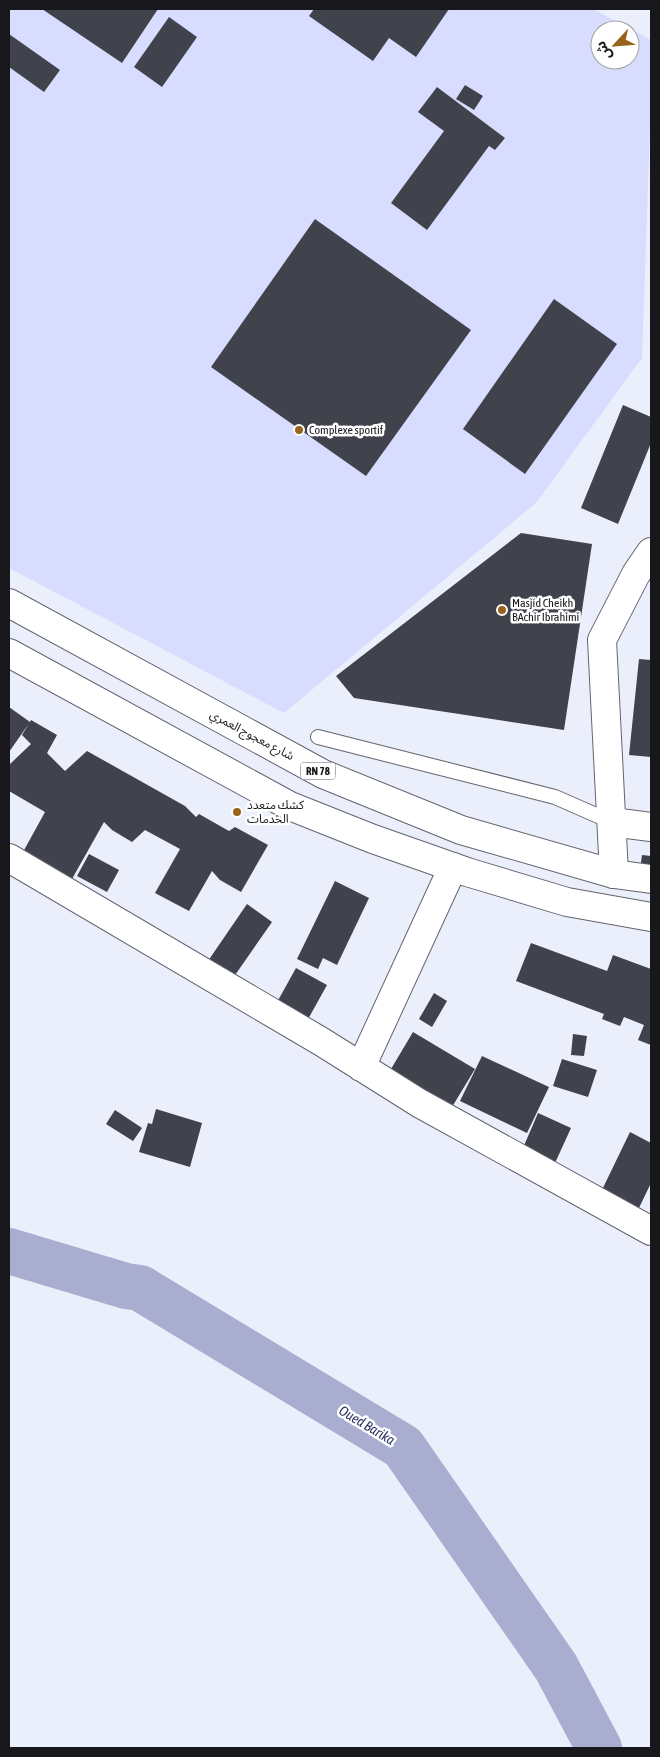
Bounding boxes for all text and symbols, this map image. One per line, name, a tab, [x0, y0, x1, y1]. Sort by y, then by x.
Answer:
north arrow	[590, 20, 640, 70]
text: ش	[592, 39, 615, 63]
place label: Complexe sportif	[309, 423, 384, 437]
marker: Complexe sportif	[293, 424, 305, 436]
place label: Masjid Cheikh BAchir Ibrahimi	[512, 596, 579, 624]
marker: Masjid Cheikh BAchir Ibrahimi	[496, 604, 508, 616]
street label: شارع معجوج العمري	[206, 707, 296, 766]
road number: RN 78	[300, 762, 336, 779]
place label: كشك متعدد الخدمات	[247, 798, 305, 826]
marker: كشك متعدد الخدمات	[231, 806, 243, 818]
water label: Oued Barika	[336, 1402, 398, 1448]

